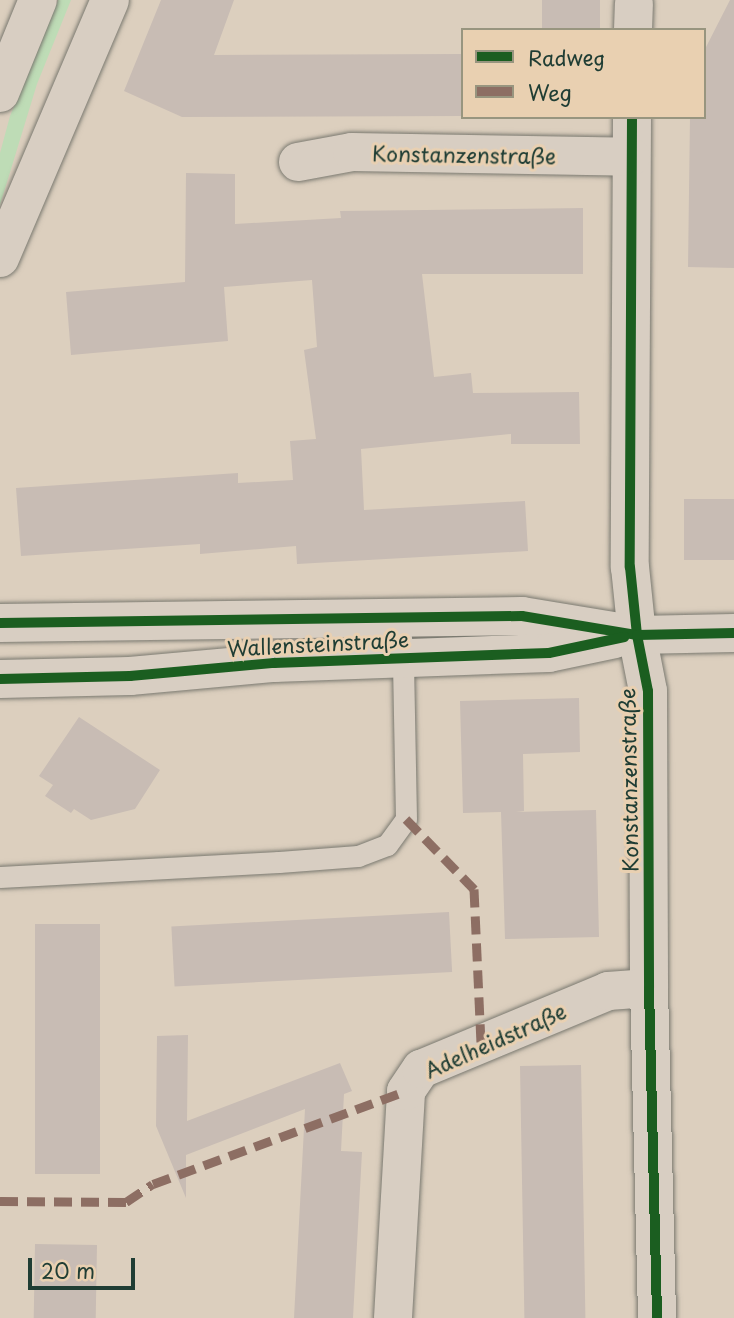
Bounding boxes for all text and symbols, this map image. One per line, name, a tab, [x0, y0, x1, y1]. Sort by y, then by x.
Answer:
legend	[461, 28, 706, 119]
text: Radweg	[528, 41, 605, 73]
text: Weg	[528, 76, 572, 108]
street label: Konstanzenstraße	[372, 140, 556, 168]
street label: Wallensteinstraße	[226, 626, 410, 660]
street label: Konstanzenstraße	[614, 688, 642, 872]
street label: Adelheidstraße	[420, 998, 570, 1082]
scale bar	[32, 1244, 138, 1288]
text: 20 m	[41, 1254, 95, 1286]

